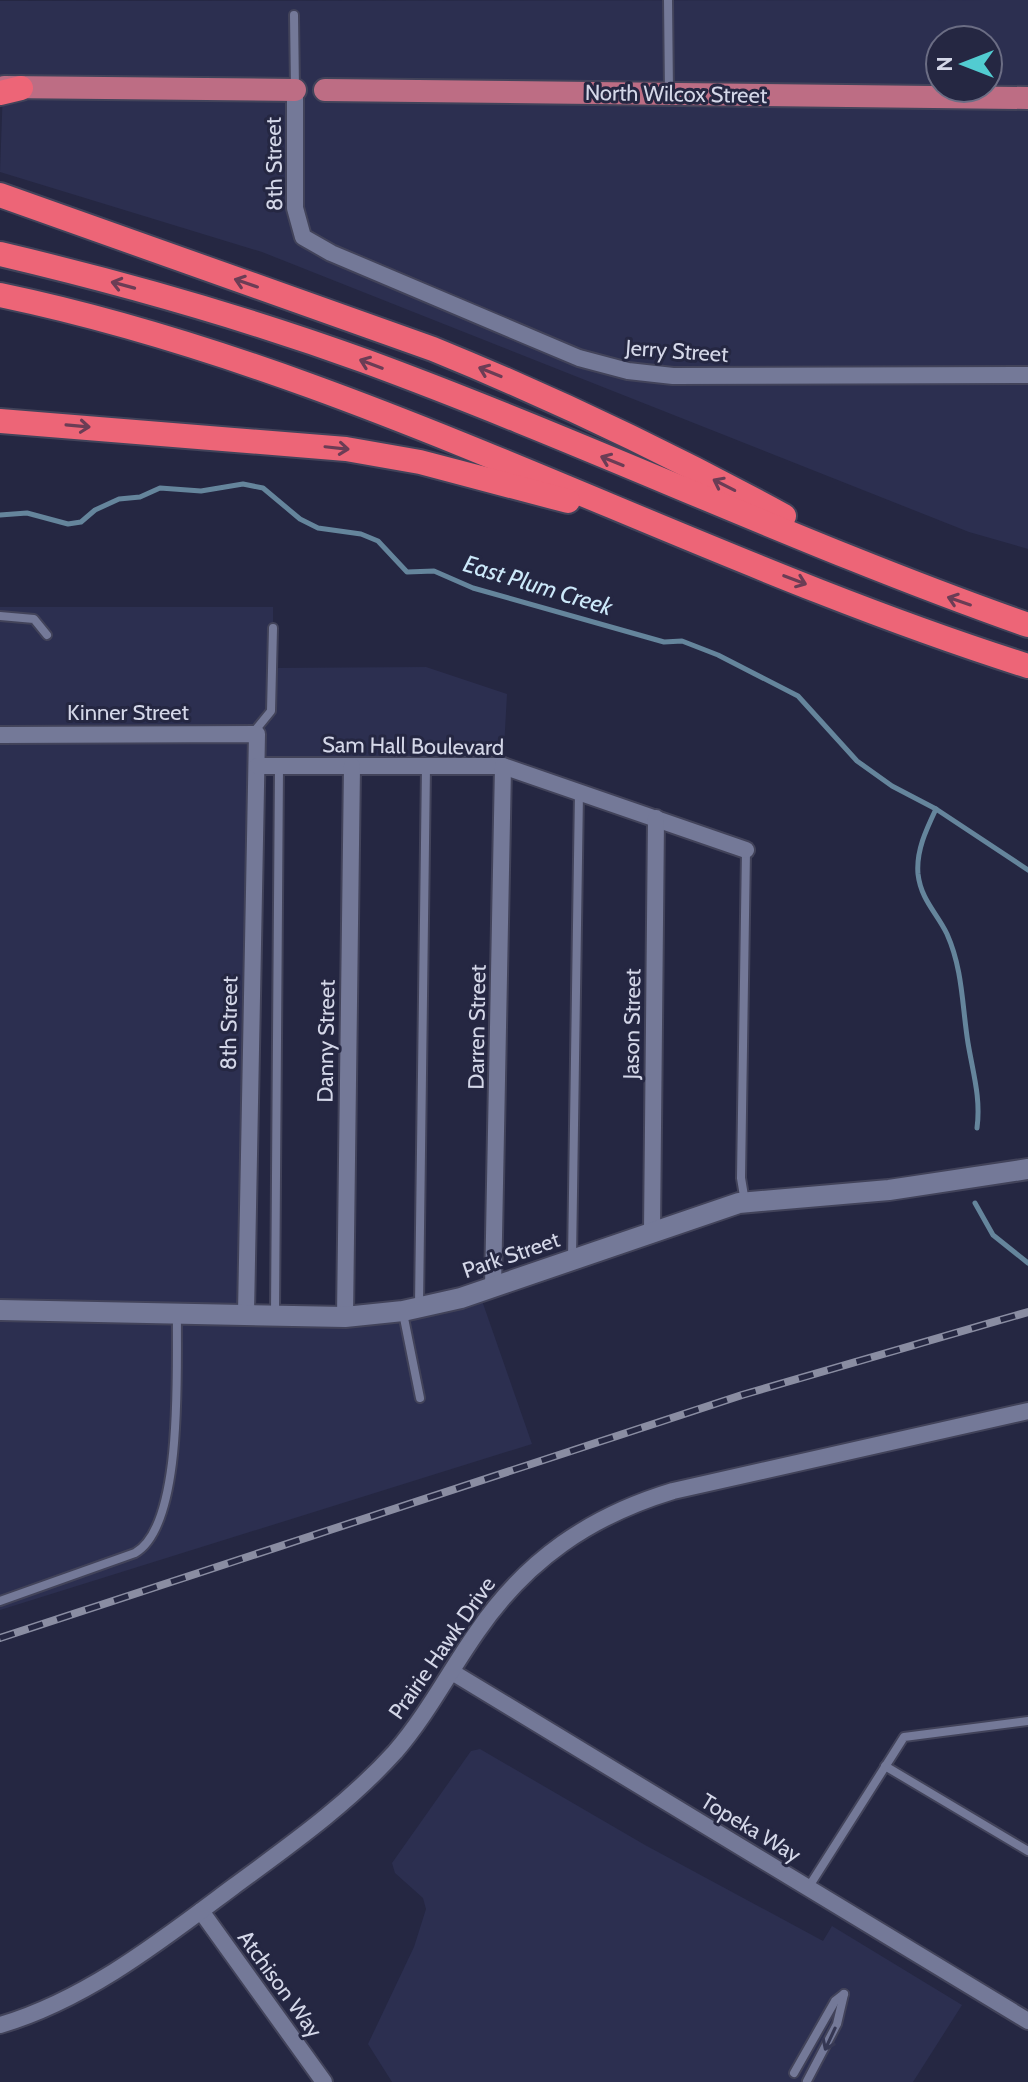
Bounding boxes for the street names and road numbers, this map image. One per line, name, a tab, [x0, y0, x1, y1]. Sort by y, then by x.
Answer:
street label: North Wilcox Street	[585, 79, 768, 109]
street label: 8th Street	[260, 116, 288, 211]
street label: Jerry Street	[624, 334, 730, 368]
street label: Kinner Street	[67, 699, 190, 726]
street label: Sam Hall Boulevard	[322, 731, 504, 761]
street label: Darren Street	[462, 964, 492, 1090]
street label: Jason Street	[618, 968, 646, 1081]
street label: 8th Street	[215, 975, 243, 1070]
street label: Danny Street	[311, 979, 341, 1103]
street label: Park Street	[459, 1226, 564, 1284]
street label: Prairie Hawk Drive	[383, 1571, 501, 1725]
street label: Topeka Way	[696, 1788, 806, 1868]
street label: Atchison Way	[232, 1925, 328, 2043]

